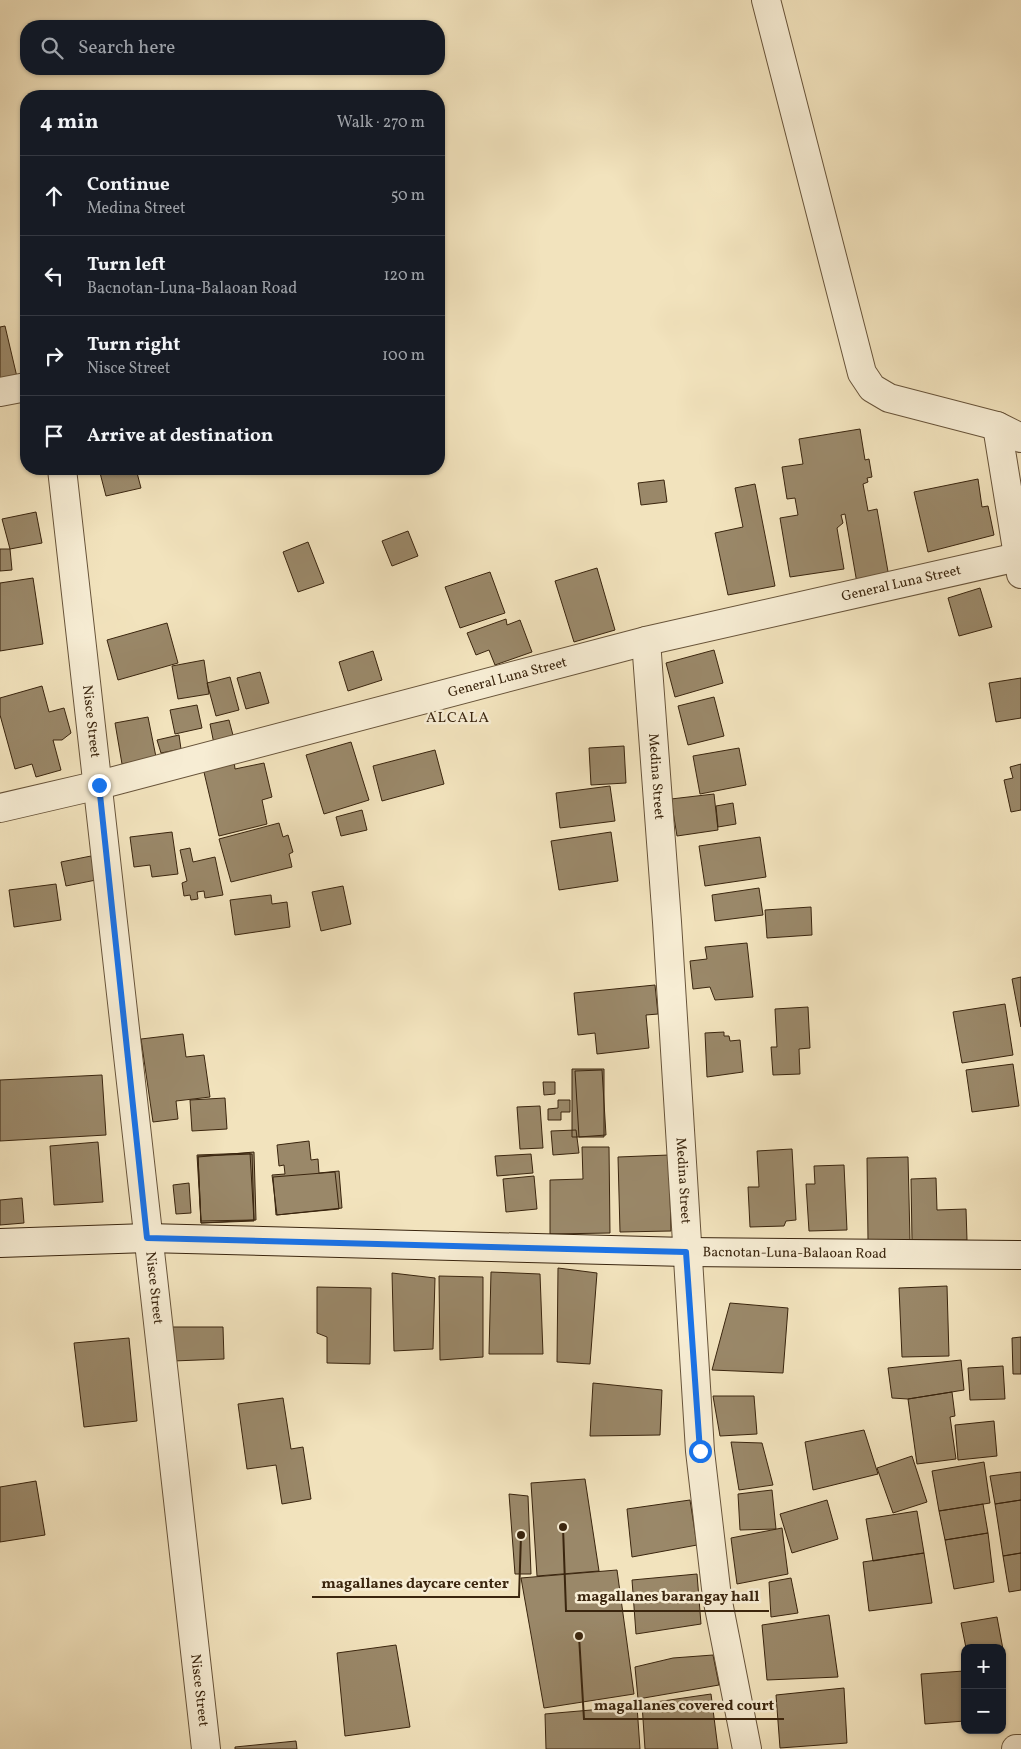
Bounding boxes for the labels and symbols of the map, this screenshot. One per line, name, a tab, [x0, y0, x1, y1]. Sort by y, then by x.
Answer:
street label: General Luna Street	[840, 561, 963, 606]
street label: General Luna Street	[446, 653, 569, 702]
street label: Nisce Street	[78, 684, 105, 759]
district label: ALCALA	[426, 708, 490, 729]
street label: Medina Street	[643, 733, 669, 820]
route end	[88, 774, 111, 797]
street label: Medina Street	[671, 1137, 695, 1225]
street label: Bacnotan-Luna-Balaoan Road	[703, 1243, 887, 1263]
street label: Nisce Street	[141, 1250, 168, 1325]
route start	[689, 1440, 712, 1463]
callout: magallanes daycare center	[312, 1567, 519, 1597]
text: magallanes daycare center	[321, 1574, 509, 1595]
callout: magallanes barangay hall	[566, 1581, 769, 1611]
text: magallanes barangay hall	[577, 1587, 759, 1608]
street label: Nisce Street	[186, 1653, 213, 1728]
callout: magallanes covered court	[584, 1689, 784, 1719]
text: magallanes covered court	[594, 1696, 775, 1717]

